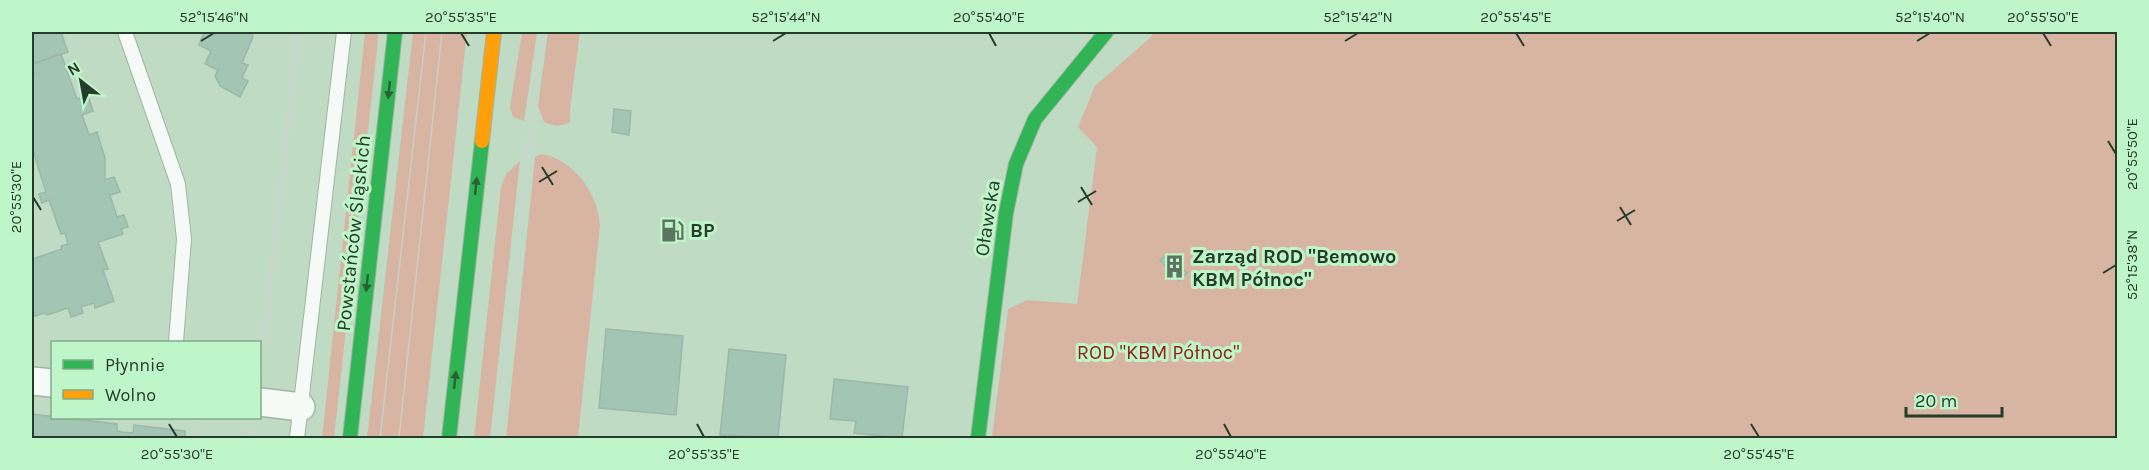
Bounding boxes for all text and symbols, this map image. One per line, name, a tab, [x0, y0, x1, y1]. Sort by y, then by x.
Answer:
text: 52°15'46"N	[179, 8, 249, 26]
text: 20°55'35"E	[425, 8, 497, 26]
text: 52°15'44"N	[751, 8, 821, 26]
text: 20°55'40"E	[953, 8, 1025, 26]
text: 52°15'42"N	[1323, 8, 1393, 26]
text: 20°55'45"E	[1480, 8, 1552, 26]
text: 52°15'40"N	[1895, 8, 1965, 26]
text: 20°55'50"E	[2007, 8, 2079, 26]
north arrow	[51, 51, 111, 111]
text: N	[64, 57, 83, 80]
one-way arrow	[384, 80, 393, 99]
text: 20°55'50"E	[2123, 118, 2141, 190]
street label: Powstańców Śląskich	[331, 134, 375, 332]
text: 20°55'30"E	[7, 161, 25, 233]
one-way arrow	[471, 177, 481, 196]
street label: Oławska	[970, 178, 1005, 258]
fuel station icon: BP	[659, 217, 685, 243]
place label: BP	[690, 219, 715, 242]
text: 52°15'38"N	[2123, 230, 2141, 300]
place label: Zarząd ROD "Bemowo KBM Północ"	[1192, 245, 1396, 291]
building icon: Zarząd ROD "Bemowo KBM Północ"	[1161, 254, 1187, 280]
one-way arrow	[362, 274, 372, 293]
legend	[51, 341, 261, 419]
park label: ROD "KBM Północ"	[1077, 341, 1239, 364]
text: Płynnie	[105, 354, 165, 376]
one-way arrow	[450, 371, 460, 390]
scale bar	[1906, 380, 2002, 418]
text: Wolno	[105, 384, 156, 406]
text: 20 m	[1915, 390, 1957, 412]
text: 20°55'30"E	[141, 445, 213, 463]
text: 20°55'35"E	[668, 445, 740, 463]
text: 20°55'40"E	[1195, 445, 1267, 463]
text: 20°55'45"E	[1723, 445, 1795, 463]

